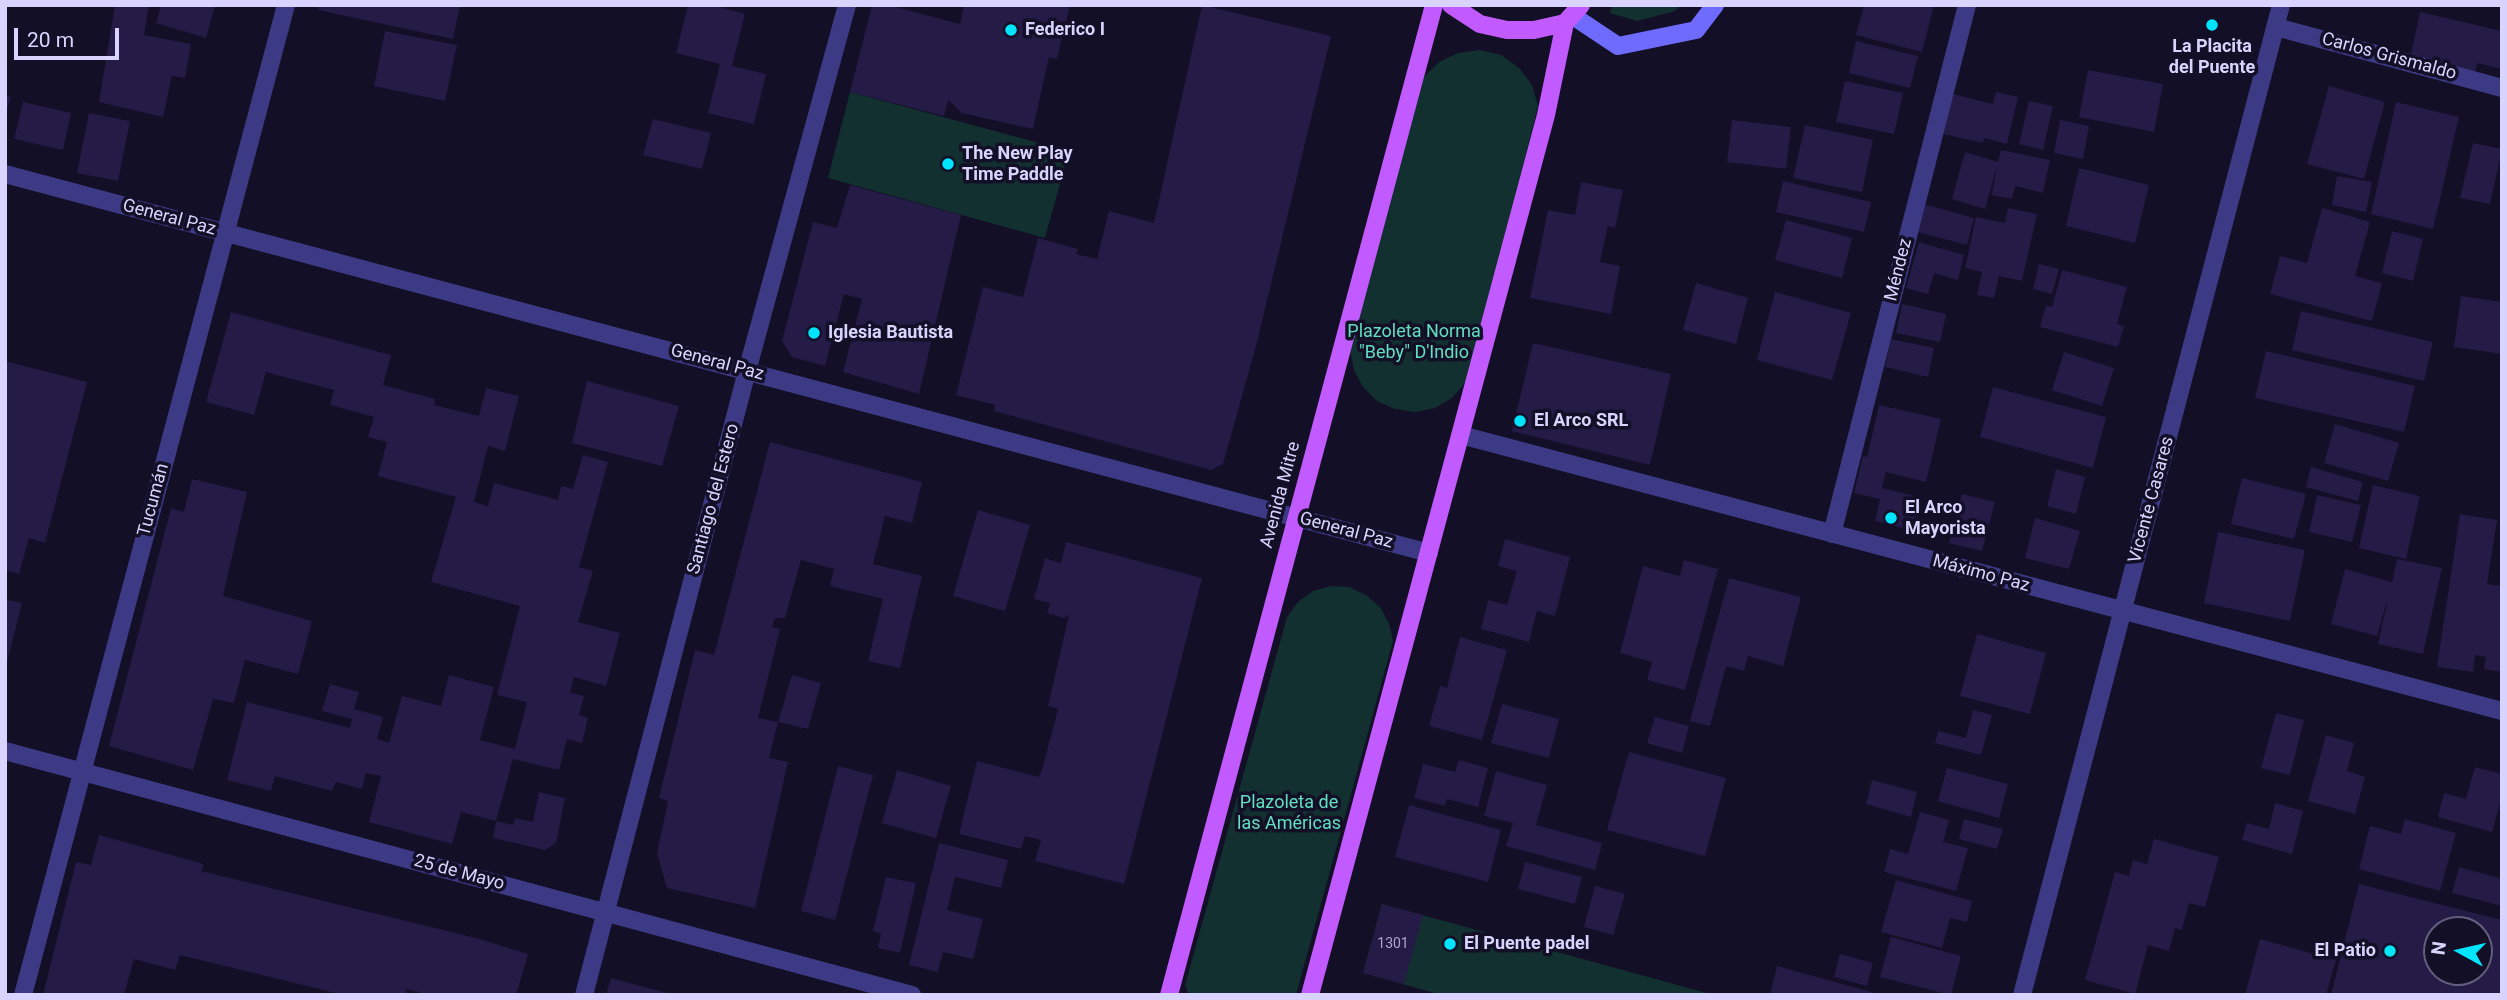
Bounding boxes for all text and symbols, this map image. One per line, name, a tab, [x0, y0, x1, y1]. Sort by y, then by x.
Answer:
scale bar	[18, 14, 122, 58]
marker: La Placita del Puente	[2204, 17, 2220, 33]
place label: Federico I	[1025, 19, 1105, 41]
marker: Federico I	[1003, 22, 1019, 38]
text: 20 m	[27, 28, 74, 52]
street label: Carlos Grismaldo	[2319, 29, 2459, 85]
place label: La Placita del Puente	[2169, 36, 2255, 78]
place label: The New Play Time Paddle	[962, 143, 1072, 186]
marker: The New Play Time Paddle	[940, 156, 956, 172]
street label: General Paz	[120, 195, 218, 241]
street label: Méndez	[1881, 236, 1917, 304]
park label: Plazoleta Norma "Beby" D'Indio	[1347, 321, 1481, 364]
place label: Iglesia Bautista	[828, 322, 953, 344]
marker: Iglesia Bautista	[806, 325, 822, 341]
street label: General Paz	[668, 340, 766, 386]
place label: El Arco SRL	[1534, 410, 1628, 432]
marker: El Arco SRL	[1512, 413, 1528, 429]
street label: Santiago del Estero	[684, 421, 744, 577]
street label: Vicente Casares	[2125, 434, 2179, 566]
street label: Avenida Mitre	[1256, 439, 1306, 551]
street label: Tucumán	[134, 461, 174, 539]
place label: El Arco Mayorista	[1905, 497, 1986, 540]
street label: General Paz	[1297, 508, 1395, 554]
marker: El Arco Mayorista	[1883, 510, 1899, 526]
street label: Máximo Paz	[1930, 551, 2032, 597]
park label: Plazoleta de las Américas	[1237, 792, 1341, 834]
street label: 25 de Mayo	[411, 851, 507, 895]
north arrow	[2423, 916, 2493, 986]
place label: El Puente padel	[1464, 933, 1590, 955]
house number: 1301	[1377, 936, 1409, 952]
marker: El Puente padel	[1442, 936, 1458, 952]
place label: El Patio	[2314, 940, 2376, 962]
text: N	[2426, 940, 2451, 957]
marker: El Patio	[2382, 943, 2398, 959]

